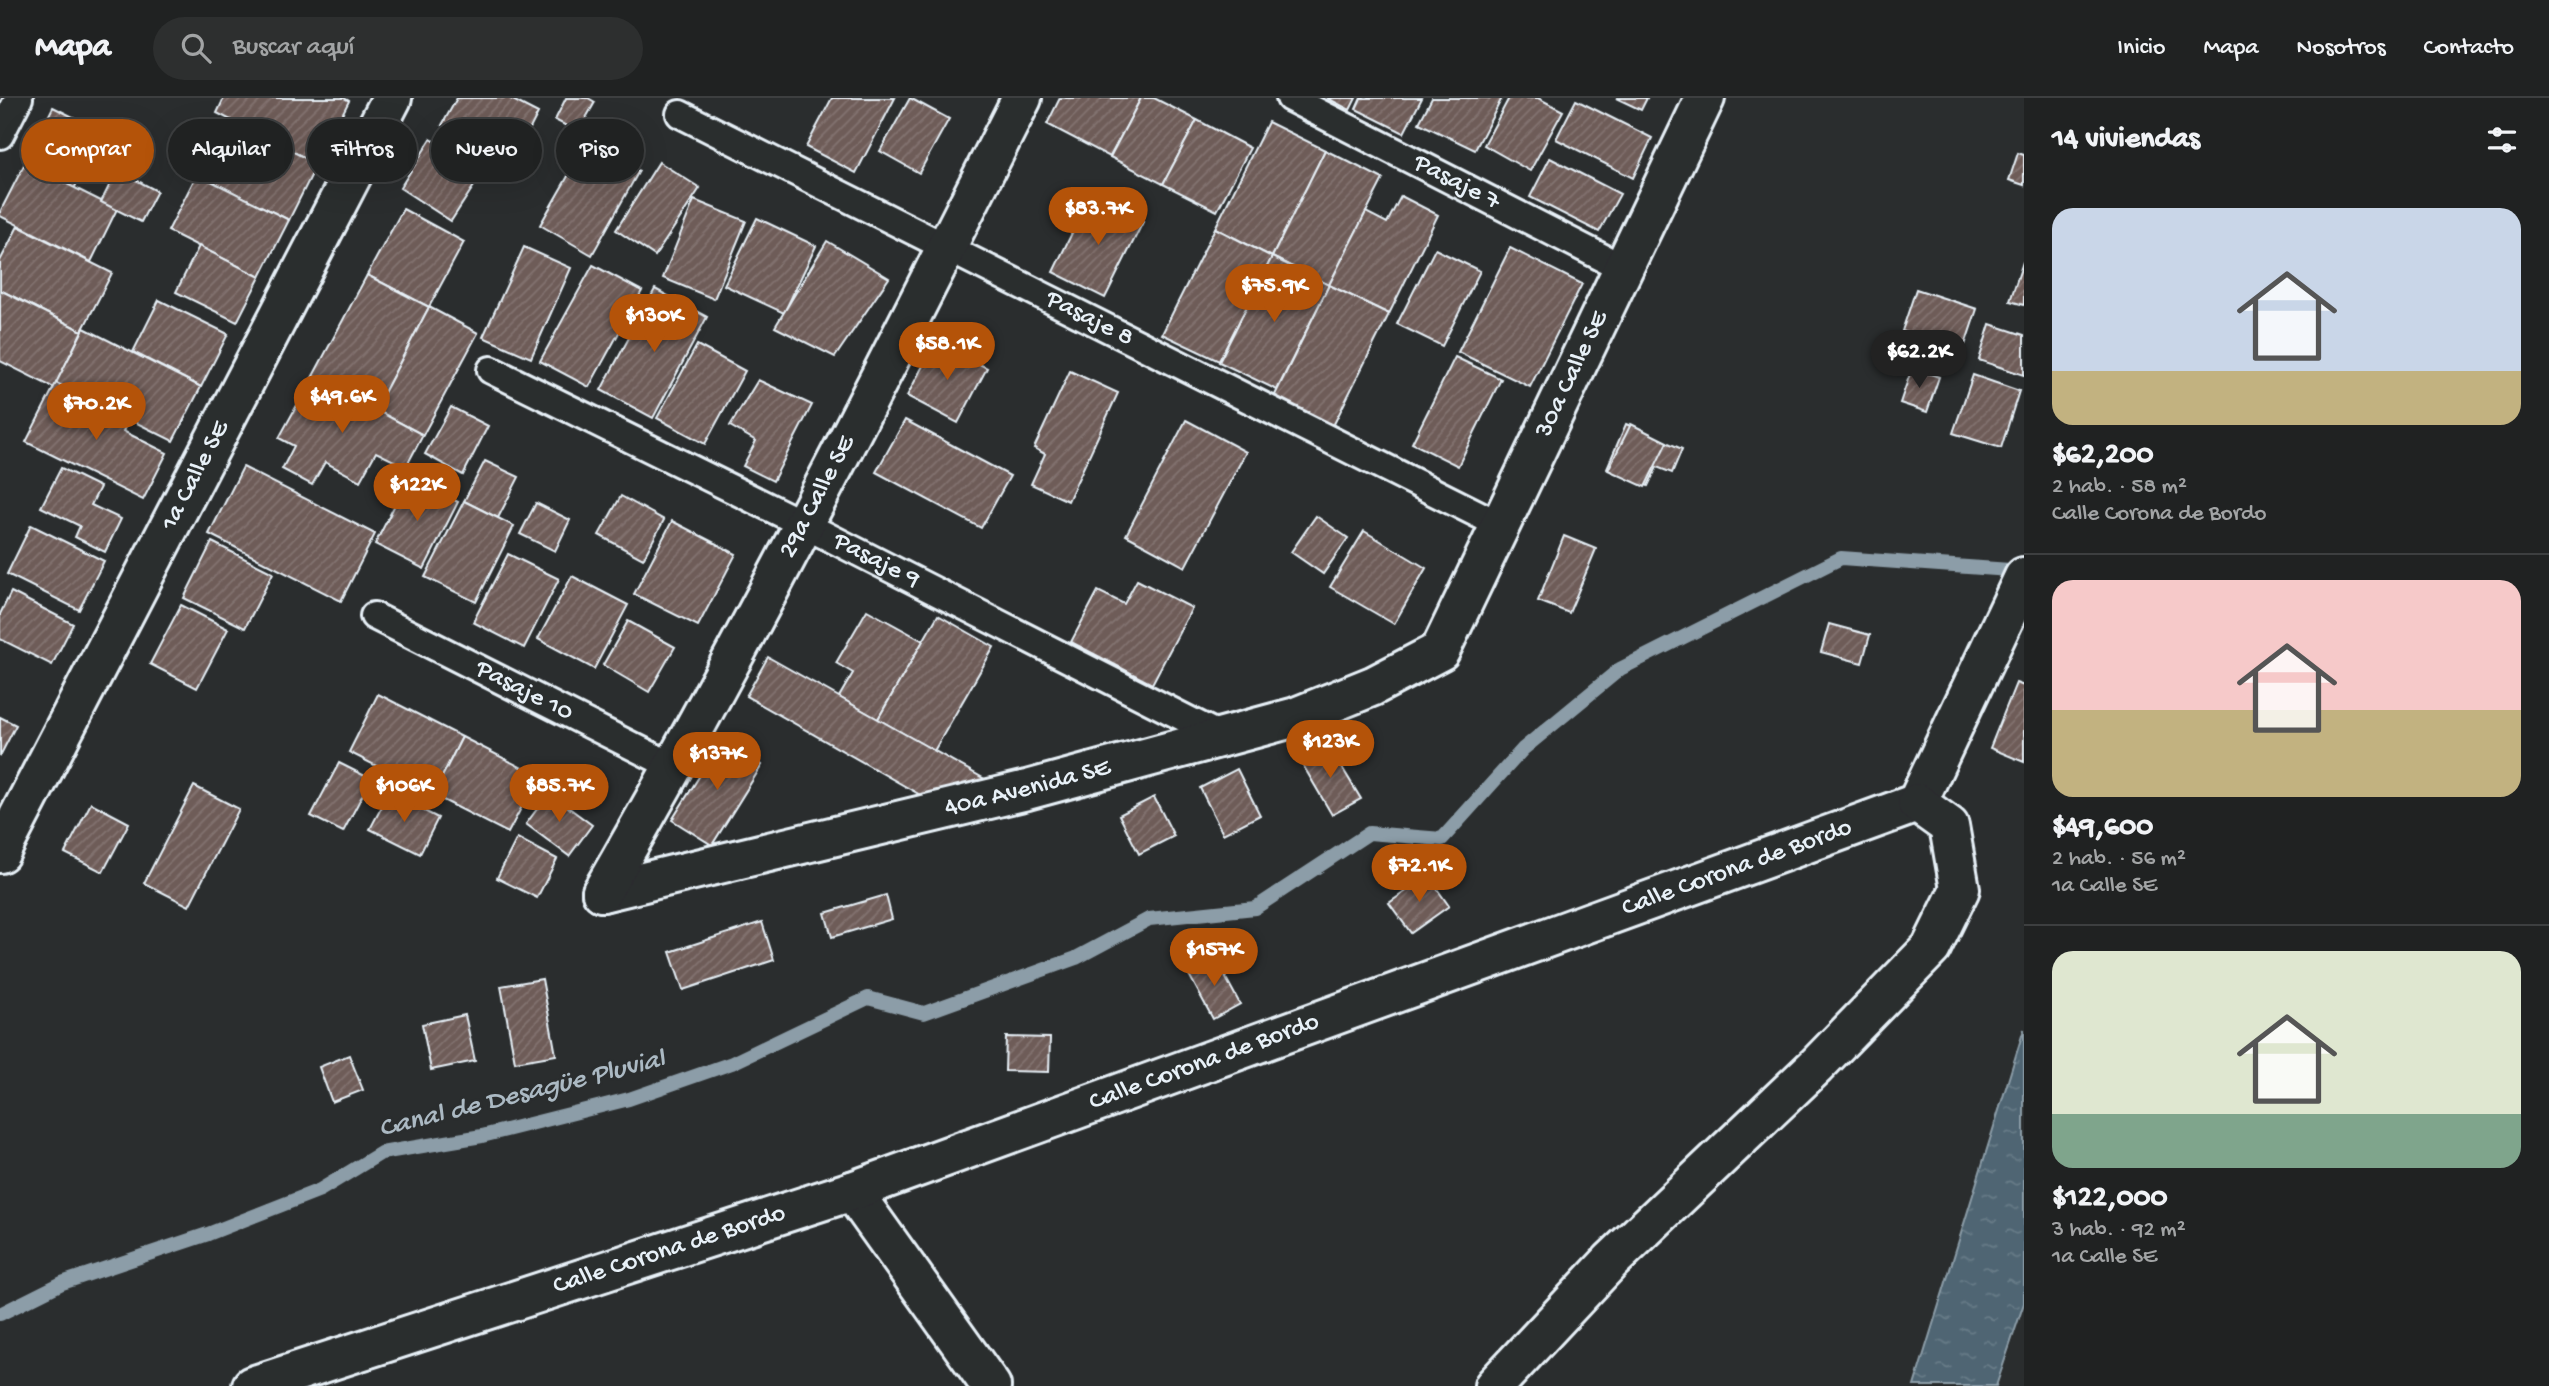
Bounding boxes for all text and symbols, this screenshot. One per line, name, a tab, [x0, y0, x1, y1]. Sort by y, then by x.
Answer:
search box	[153, 17, 643, 80]
text: Mapa	[35, 29, 111, 67]
icon: search	[177, 29, 215, 67]
text: Buscar aquí	[233, 33, 354, 64]
text: Inicio	[2117, 34, 2165, 63]
text: Mapa	[2203, 34, 2259, 63]
text: Nosotros	[2297, 34, 2386, 63]
text: Contacto	[2424, 34, 2514, 63]
chip: Comprar	[21, 119, 154, 182]
chip: Alquilar	[168, 119, 293, 182]
chip: Filtros	[307, 119, 417, 182]
chip: Nuevo	[431, 119, 542, 182]
chip: Piso	[556, 119, 644, 182]
icon: filters	[2483, 121, 2521, 159]
text: 14 viviendas	[2052, 123, 2200, 158]
street label: Pasaje 7	[1407, 148, 1507, 219]
pin: $83.7K	[1041, 188, 1155, 247]
text: $83.7K	[1065, 196, 1131, 223]
icon: home	[2224, 253, 2350, 379]
pin: $75.9K	[1217, 264, 1331, 324]
text: $75.9K	[1241, 273, 1307, 300]
street label: Pasaje 8	[1039, 284, 1139, 354]
pin: $130K	[605, 294, 703, 354]
text: $130K	[625, 303, 683, 330]
street label: 30a Calle SE	[1529, 305, 1616, 444]
pin: $58.1K	[890, 322, 1004, 382]
pin: $62.2K	[1862, 330, 1976, 390]
text: $58.1K	[915, 331, 979, 358]
text: $62.2K	[1887, 339, 1951, 366]
pin: $49.6K	[285, 376, 399, 435]
pin: $70.2K	[39, 382, 153, 442]
text: $49.6K	[310, 384, 374, 411]
text: $70.2K	[63, 391, 129, 418]
street label: 1a Calle SE	[154, 415, 237, 537]
street label: 29a Calle SE	[773, 430, 863, 564]
text: $62,200	[2052, 439, 2154, 474]
pin: $122K	[368, 464, 466, 523]
text: $122K	[390, 472, 444, 499]
text: 2 hab. · 58 m²	[2052, 474, 2187, 501]
text: Calle Corona de Bordo	[2052, 501, 2266, 528]
street label: Pasaje 9	[827, 526, 925, 596]
icon: home	[2224, 625, 2350, 751]
street label: Pasaje 10	[469, 654, 578, 729]
pin: $123K	[1281, 720, 1379, 780]
text: $123K	[1302, 729, 1358, 756]
pin: $137K	[668, 732, 766, 792]
text: $137K	[689, 741, 745, 768]
street label: 40a Avenida SE	[942, 752, 1115, 825]
pin: $106K	[355, 764, 453, 824]
pin: $85.7K	[502, 764, 616, 824]
text: $106K	[375, 773, 433, 800]
text: $85.7K	[526, 773, 592, 800]
text: $49,600	[2052, 811, 2153, 846]
street label: Calle Corona de Bordo	[1618, 812, 1856, 925]
pin: $72.1K	[1362, 844, 1476, 904]
text: 2 hab. · 56 m²	[2052, 846, 2186, 873]
text: $72.1K	[1388, 853, 1450, 880]
text: 1a Calle SE	[2052, 873, 2157, 900]
pin: $157K	[1165, 928, 1263, 988]
text: $157K	[1186, 937, 1242, 964]
icon: home	[2224, 996, 2350, 1122]
street label: Calle Corona de Bordo	[1085, 1007, 1324, 1119]
water label: Canal de Desagüe Pluvial	[376, 1043, 670, 1147]
text: $122,000	[2052, 1182, 2168, 1217]
street label: Calle Corona de Bordo	[549, 1198, 790, 1303]
text: 3 hab. · 92 m²	[2052, 1217, 2186, 1244]
text: 1a Calle SE	[2052, 1244, 2157, 1271]

